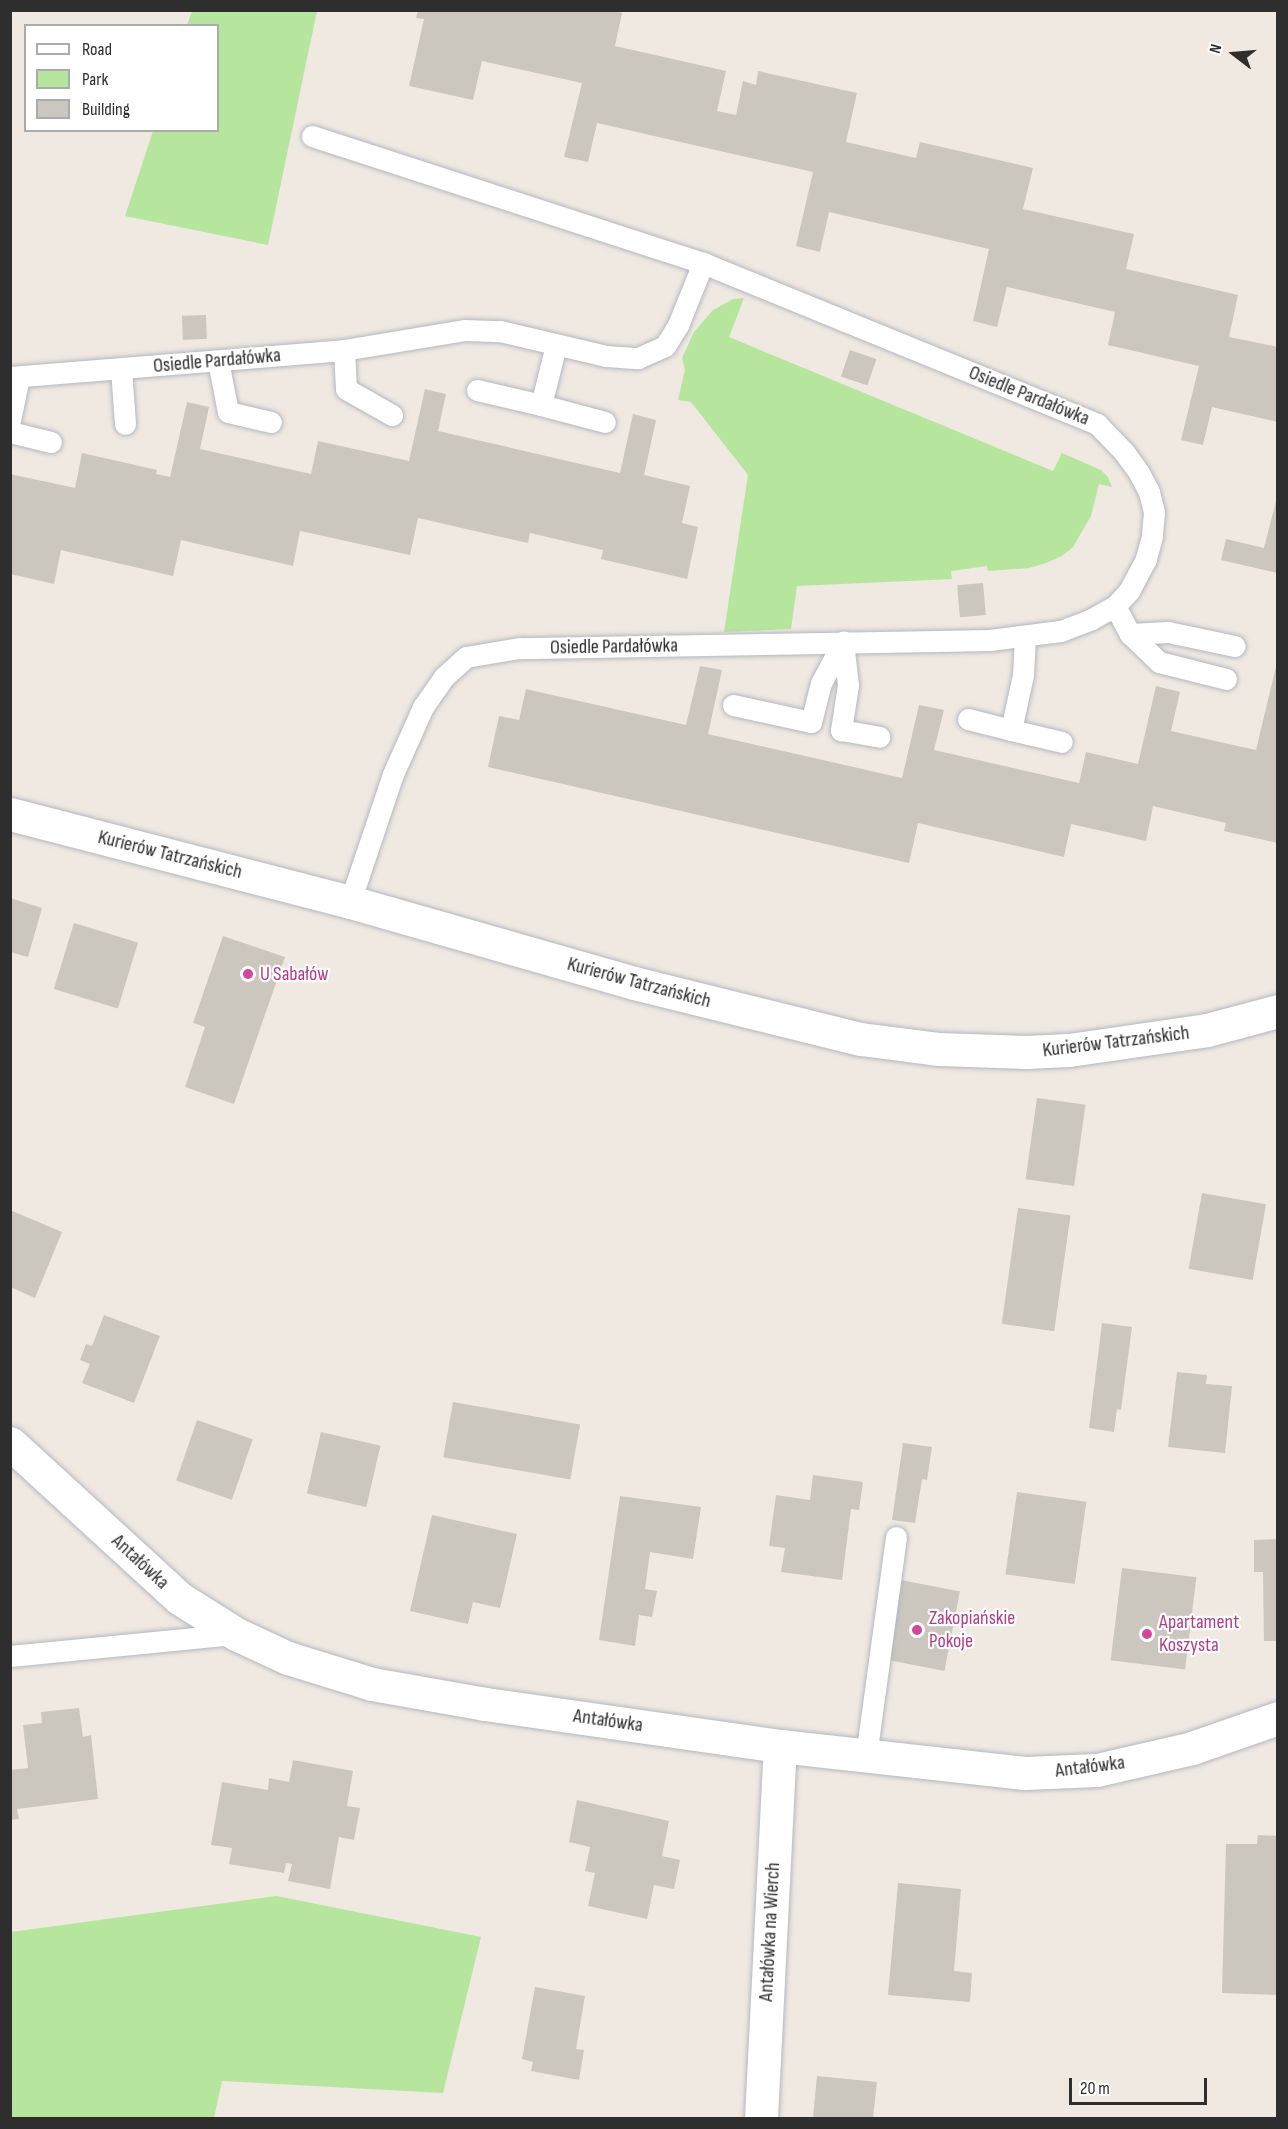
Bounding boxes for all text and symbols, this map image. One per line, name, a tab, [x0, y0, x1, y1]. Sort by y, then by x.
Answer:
legend	[24, 24, 219, 132]
north arrow	[1204, 24, 1264, 84]
text: Road	[82, 39, 112, 60]
text: N	[1206, 42, 1227, 56]
text: Park	[82, 69, 108, 90]
text: Building	[82, 99, 130, 120]
street label: Osiedle Pardałówka	[152, 343, 282, 379]
street label: Osiedle Pardałówka	[965, 361, 1093, 431]
street label: Osiedle Pardałówka	[550, 634, 678, 660]
street label: Kurierów Tatrzańskich	[95, 826, 245, 884]
street label: Kurierów Tatrzańskich	[565, 952, 713, 1014]
place label: U Sabałów	[260, 962, 328, 986]
marker: U Sabałów	[241, 967, 255, 981]
street label: Kurierów Tatrzańskich	[1041, 1021, 1191, 1063]
street label: Antałówka	[106, 1529, 174, 1595]
place label: Zakopiańskie Pokoje	[929, 1606, 1015, 1653]
place label: Apartament Koszysta	[1159, 1610, 1239, 1657]
marker: Zakopiańskie Pokoje	[910, 1623, 924, 1637]
marker: Apartament Koszysta	[1140, 1627, 1154, 1641]
street label: Antałówka	[572, 1704, 644, 1738]
street label: Antałówka	[1054, 1751, 1126, 1783]
street label: Antałówka na Wierch	[754, 1862, 786, 2002]
scale bar	[1072, 2066, 1210, 2104]
text: 20 m	[1080, 2078, 1110, 2099]

